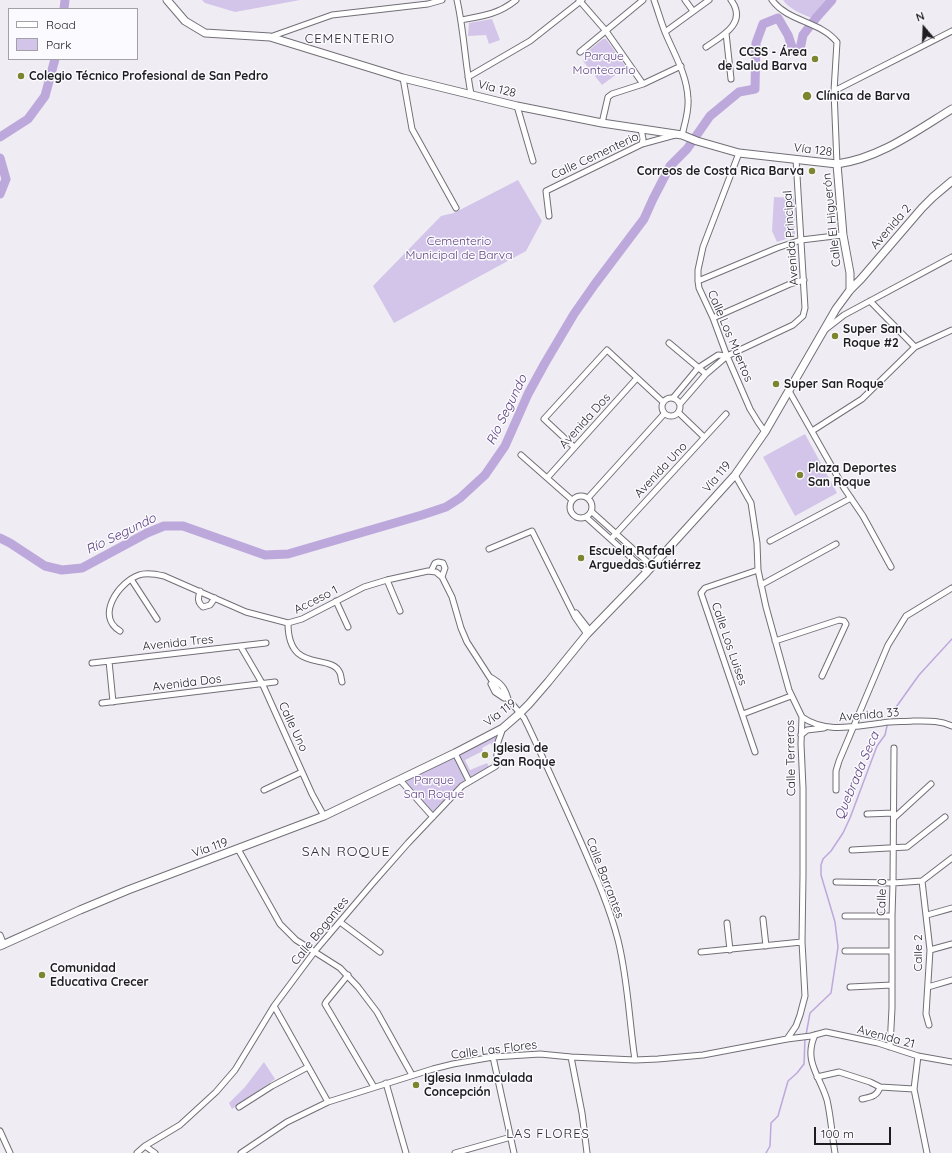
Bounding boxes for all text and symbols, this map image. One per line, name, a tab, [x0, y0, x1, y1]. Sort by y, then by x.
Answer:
legend	[8, 8, 138, 60]
north arrow	[904, 8, 944, 48]
text: N	[914, 9, 926, 25]
text: Road	[46, 17, 76, 32]
district label: CEMENTERIO	[305, 31, 395, 47]
text: Park	[46, 37, 71, 52]
place label: CCSS - Área de Salud Barva	[718, 45, 807, 73]
park label: Parque Montecarlo	[573, 49, 635, 77]
marker: CCSS - Área de Salud Barva	[810, 54, 820, 64]
place label: Colegio Técnico Profesional de San Pedro	[29, 69, 268, 83]
marker: Colegio Técnico Profesional de San Pedro	[16, 71, 26, 81]
street label: Vía 128	[477, 77, 517, 101]
place label: Clínica de Barva	[816, 89, 910, 103]
marker: Clínica de Barva	[801, 90, 813, 102]
street label: Calle Cementerio	[549, 129, 641, 183]
street label: Vía 128	[793, 140, 833, 160]
place label: Correos de Costa Rica Barva	[637, 164, 804, 178]
marker: Correos de Costa Rica Barva	[807, 166, 817, 176]
street label: Calle El Higuerón	[820, 172, 844, 268]
street label: Avenida Principal	[780, 190, 802, 286]
street label: Avenida 2	[868, 202, 914, 252]
park label: Cementerio Municipal de Barva	[406, 234, 512, 262]
street label: Calle Los Muertos	[704, 288, 756, 384]
place label: Super San Roque #2	[843, 322, 902, 350]
marker: Super San Roque #2	[830, 331, 840, 341]
water label: Río Segundo	[483, 372, 531, 448]
place label: Super San Roque	[784, 377, 884, 391]
marker: Super San Roque	[771, 379, 781, 389]
street label: Avenida Dos	[556, 390, 614, 452]
street label: Avenida Uno	[632, 439, 690, 501]
street label: Vía 119	[700, 458, 734, 496]
place label: Plaza Deportes San Roque	[808, 461, 896, 489]
marker: Plaza Deportes San Roque	[795, 470, 805, 480]
water label: Río Segundo	[83, 510, 159, 558]
place label: Escuela Rafael Arguedas Gutiérrez	[589, 544, 701, 572]
marker: Escuela Rafael Arguedas Gutiérrez	[576, 553, 586, 563]
street label: Acceso 1	[292, 583, 340, 617]
street label: Calle Los Luises	[708, 601, 750, 687]
street label: Avenida Tres	[142, 632, 214, 654]
street label: Avenida Dos	[152, 672, 222, 694]
street label: Vía 119	[481, 696, 519, 730]
street label: Calle Uno	[275, 700, 311, 754]
street label: Avenida 33	[838, 705, 900, 725]
street label: Calle Terreros	[783, 720, 799, 796]
water label: Quebrada Seca	[831, 730, 883, 822]
place label: Iglesia de San Roque	[493, 741, 556, 769]
marker: Iglesia de San Roque	[480, 750, 490, 760]
park label: Parque San Roque	[404, 773, 464, 801]
street label: Vía 119	[190, 835, 230, 861]
street label: Calle Barrantes	[583, 836, 627, 920]
district label: SAN ROQUE	[302, 844, 390, 860]
street label: Calle 0	[874, 878, 890, 916]
street label: Calle Bogantes	[288, 894, 352, 968]
street label: Calle 2	[911, 934, 925, 972]
place label: Comunidad Educativa Crecer	[50, 961, 149, 989]
marker: Comunidad Educativa Crecer	[37, 970, 47, 980]
street label: Avenida 21	[856, 1022, 916, 1052]
street label: Calle Las Flores	[450, 1038, 538, 1062]
place label: Iglesia Inmaculada Concepción	[424, 1071, 533, 1099]
marker: Iglesia Inmaculada Concepción	[411, 1080, 421, 1090]
scale bar	[816, 1119, 893, 1145]
district label: LAS FLORES	[506, 1126, 590, 1142]
text: 100 m	[821, 1126, 854, 1141]

